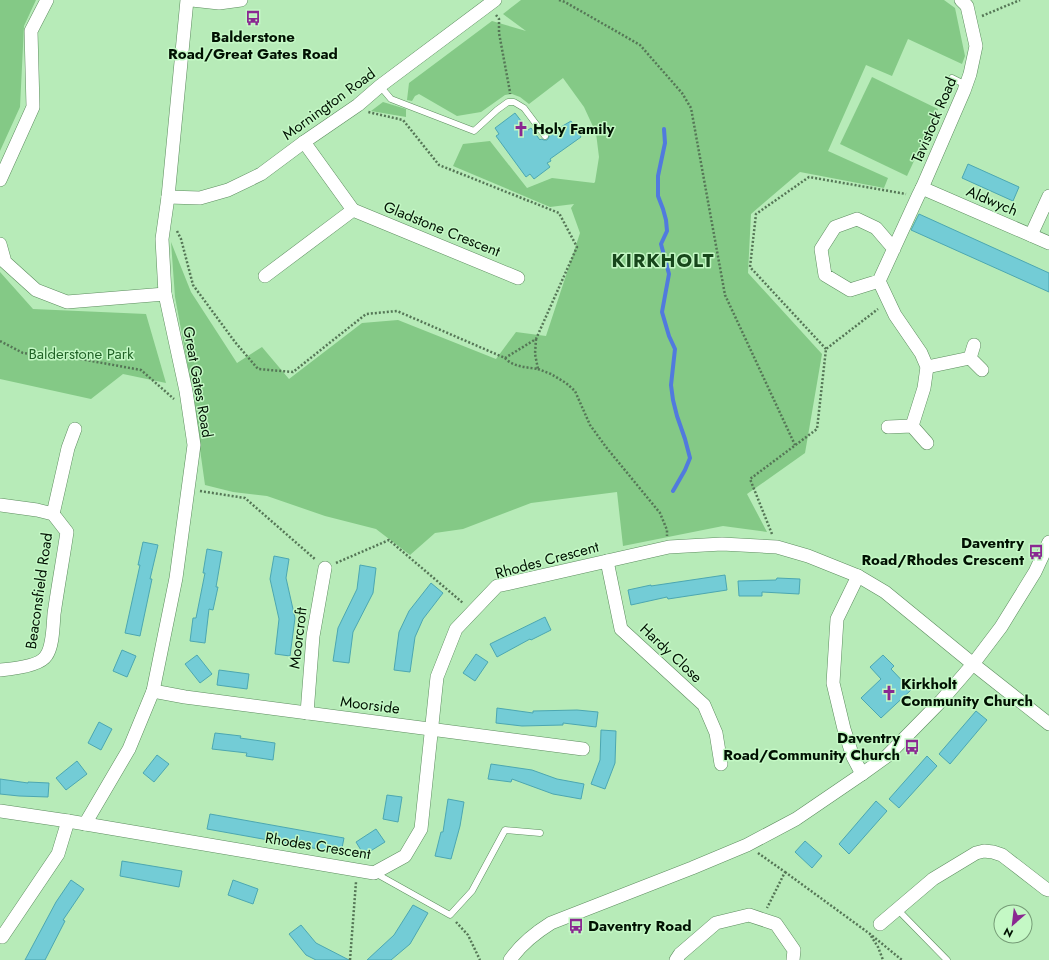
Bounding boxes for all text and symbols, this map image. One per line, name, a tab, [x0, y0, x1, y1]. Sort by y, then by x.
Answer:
bus stop icon: Balderstone Road/Great Gates Road	[244, 9, 262, 27]
place label: Balderstone Road/Great Gates Road	[168, 26, 338, 65]
street label: Mornington Road	[278, 63, 380, 145]
street label: Tavistock Road	[906, 74, 962, 166]
place label: Holy Family	[533, 118, 614, 140]
church icon: Holy Family	[512, 120, 530, 138]
street label: Aldwych	[963, 180, 1021, 222]
street label: Gladstone Crescent	[380, 196, 504, 263]
district label: KIRKHOLT	[612, 247, 714, 274]
street label: Great Gates Road	[177, 325, 219, 439]
park label: Balderstone Park	[28, 343, 134, 365]
street label: Beaconsfield Road	[20, 531, 58, 651]
place label: Daventry Road/Rhodes Crescent	[861, 532, 1024, 571]
street label: Rhodes Crescent	[493, 535, 602, 584]
bus stop icon: Daventry Road/Rhodes Crescent	[1027, 543, 1045, 561]
street label: Moorcroft	[283, 606, 313, 670]
street label: Hardy Close	[635, 618, 707, 688]
place label: Kirkholt Community Church	[901, 673, 1033, 712]
church icon: Kirkholt Community Church	[880, 684, 898, 702]
street label: Moorside	[339, 690, 401, 720]
place label: Daventry Road/Community Church	[723, 727, 900, 766]
bus stop icon: Daventry Road/Community Church	[903, 738, 921, 756]
street label: Rhodes Crescent	[264, 827, 373, 865]
north arrow	[993, 904, 1033, 944]
place label: Daventry Road	[588, 915, 692, 937]
bus stop icon: Daventry Road	[567, 917, 585, 935]
text: N	[1001, 924, 1016, 942]

